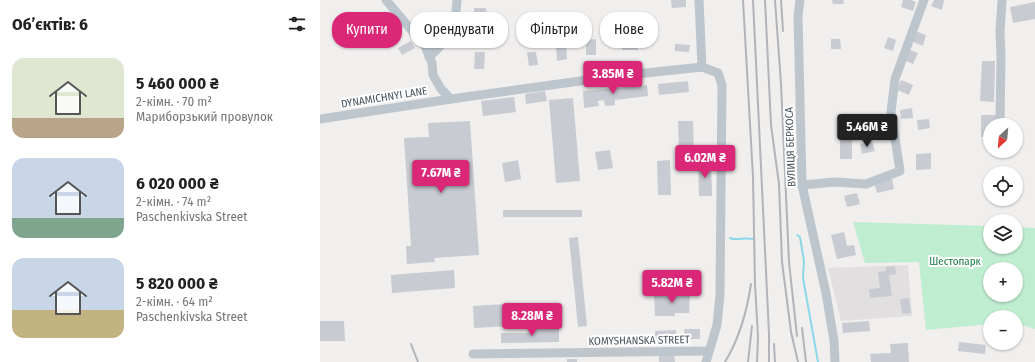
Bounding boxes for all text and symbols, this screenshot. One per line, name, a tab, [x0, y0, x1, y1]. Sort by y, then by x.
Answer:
chip: Купити	[332, 12, 402, 48]
chip: Орендувати	[410, 12, 508, 48]
chip: Фільтри	[516, 12, 592, 48]
chip: Нове	[600, 12, 658, 48]
icon: filters	[286, 13, 308, 35]
text: Об’єктів: 6	[12, 14, 88, 35]
pin: 3.85M ₴	[576, 61, 650, 95]
text: 3.85M ₴	[592, 66, 634, 81]
text: 5 460 000 ₴	[136, 73, 219, 94]
icon: home	[44, 74, 92, 122]
street label: DYNAMICHNYI LANE	[340, 84, 428, 111]
text: 2-кімн. · 70 m²	[136, 94, 212, 109]
street label: ВУЛИЦЯ БЕРКОСА	[783, 107, 798, 187]
text: Мариборзький провулок	[136, 109, 273, 124]
pin: 5.46M ₴	[830, 114, 904, 148]
north arrow	[983, 118, 1023, 158]
map controls	[983, 118, 1023, 350]
text: 5.46M ₴	[846, 119, 888, 134]
pin: 6.02M ₴	[668, 145, 742, 179]
text: 6.02M ₴	[684, 150, 726, 165]
pin: 7.67M ₴	[404, 160, 478, 194]
text: 7.67M ₴	[421, 165, 461, 180]
button: locate	[983, 166, 1023, 206]
text: 6 020 000 ₴	[136, 173, 219, 194]
icon: home	[44, 174, 92, 222]
text: 2-кімн. · 74 m²	[136, 194, 211, 209]
text: Paschenkivska Street	[136, 209, 247, 224]
button: layers	[983, 214, 1023, 254]
park label: Шестопарк	[929, 255, 982, 268]
button: +	[983, 262, 1023, 302]
pin: 5.82M ₴	[635, 270, 709, 304]
text: 5 820 000 ₴	[136, 273, 218, 294]
icon: home	[44, 274, 92, 322]
text: 5.82M ₴	[651, 275, 693, 290]
text: 2-кімн. · 64 m²	[136, 294, 213, 309]
pin: 8.28M ₴	[495, 303, 569, 337]
text: 8.28M ₴	[511, 308, 553, 323]
text: Paschenkivska Street	[136, 309, 247, 324]
button: −	[983, 310, 1023, 350]
street label: KOMYSHANSKA STREET	[588, 333, 691, 348]

